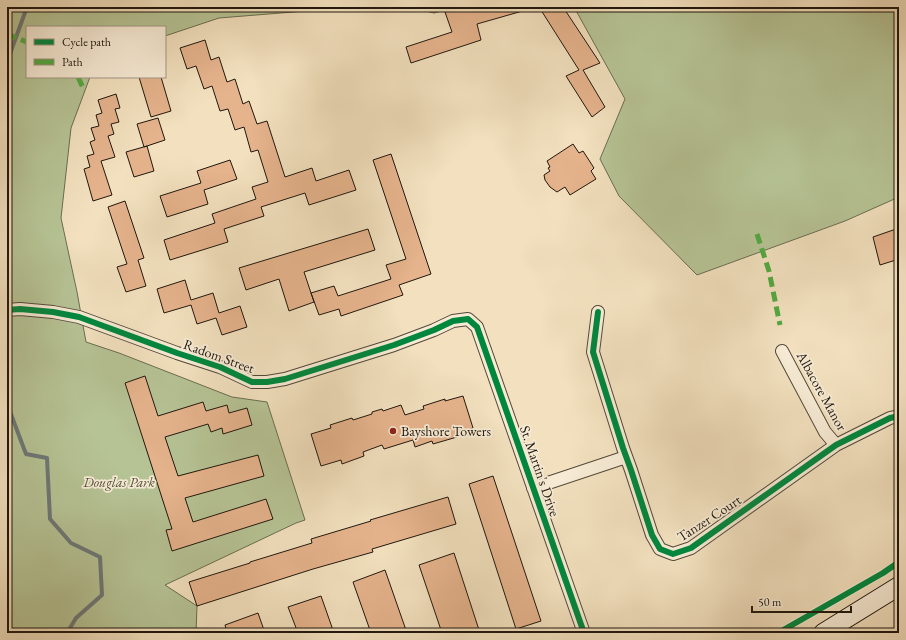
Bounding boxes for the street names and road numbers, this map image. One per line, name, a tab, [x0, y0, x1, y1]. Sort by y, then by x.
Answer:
street label: Radom Street	[181, 335, 257, 377]
street label: Albacore Manor	[792, 347, 851, 434]
street label: St. Martin's Drive	[516, 423, 564, 519]
street label: Tanzer Court	[674, 490, 745, 545]

